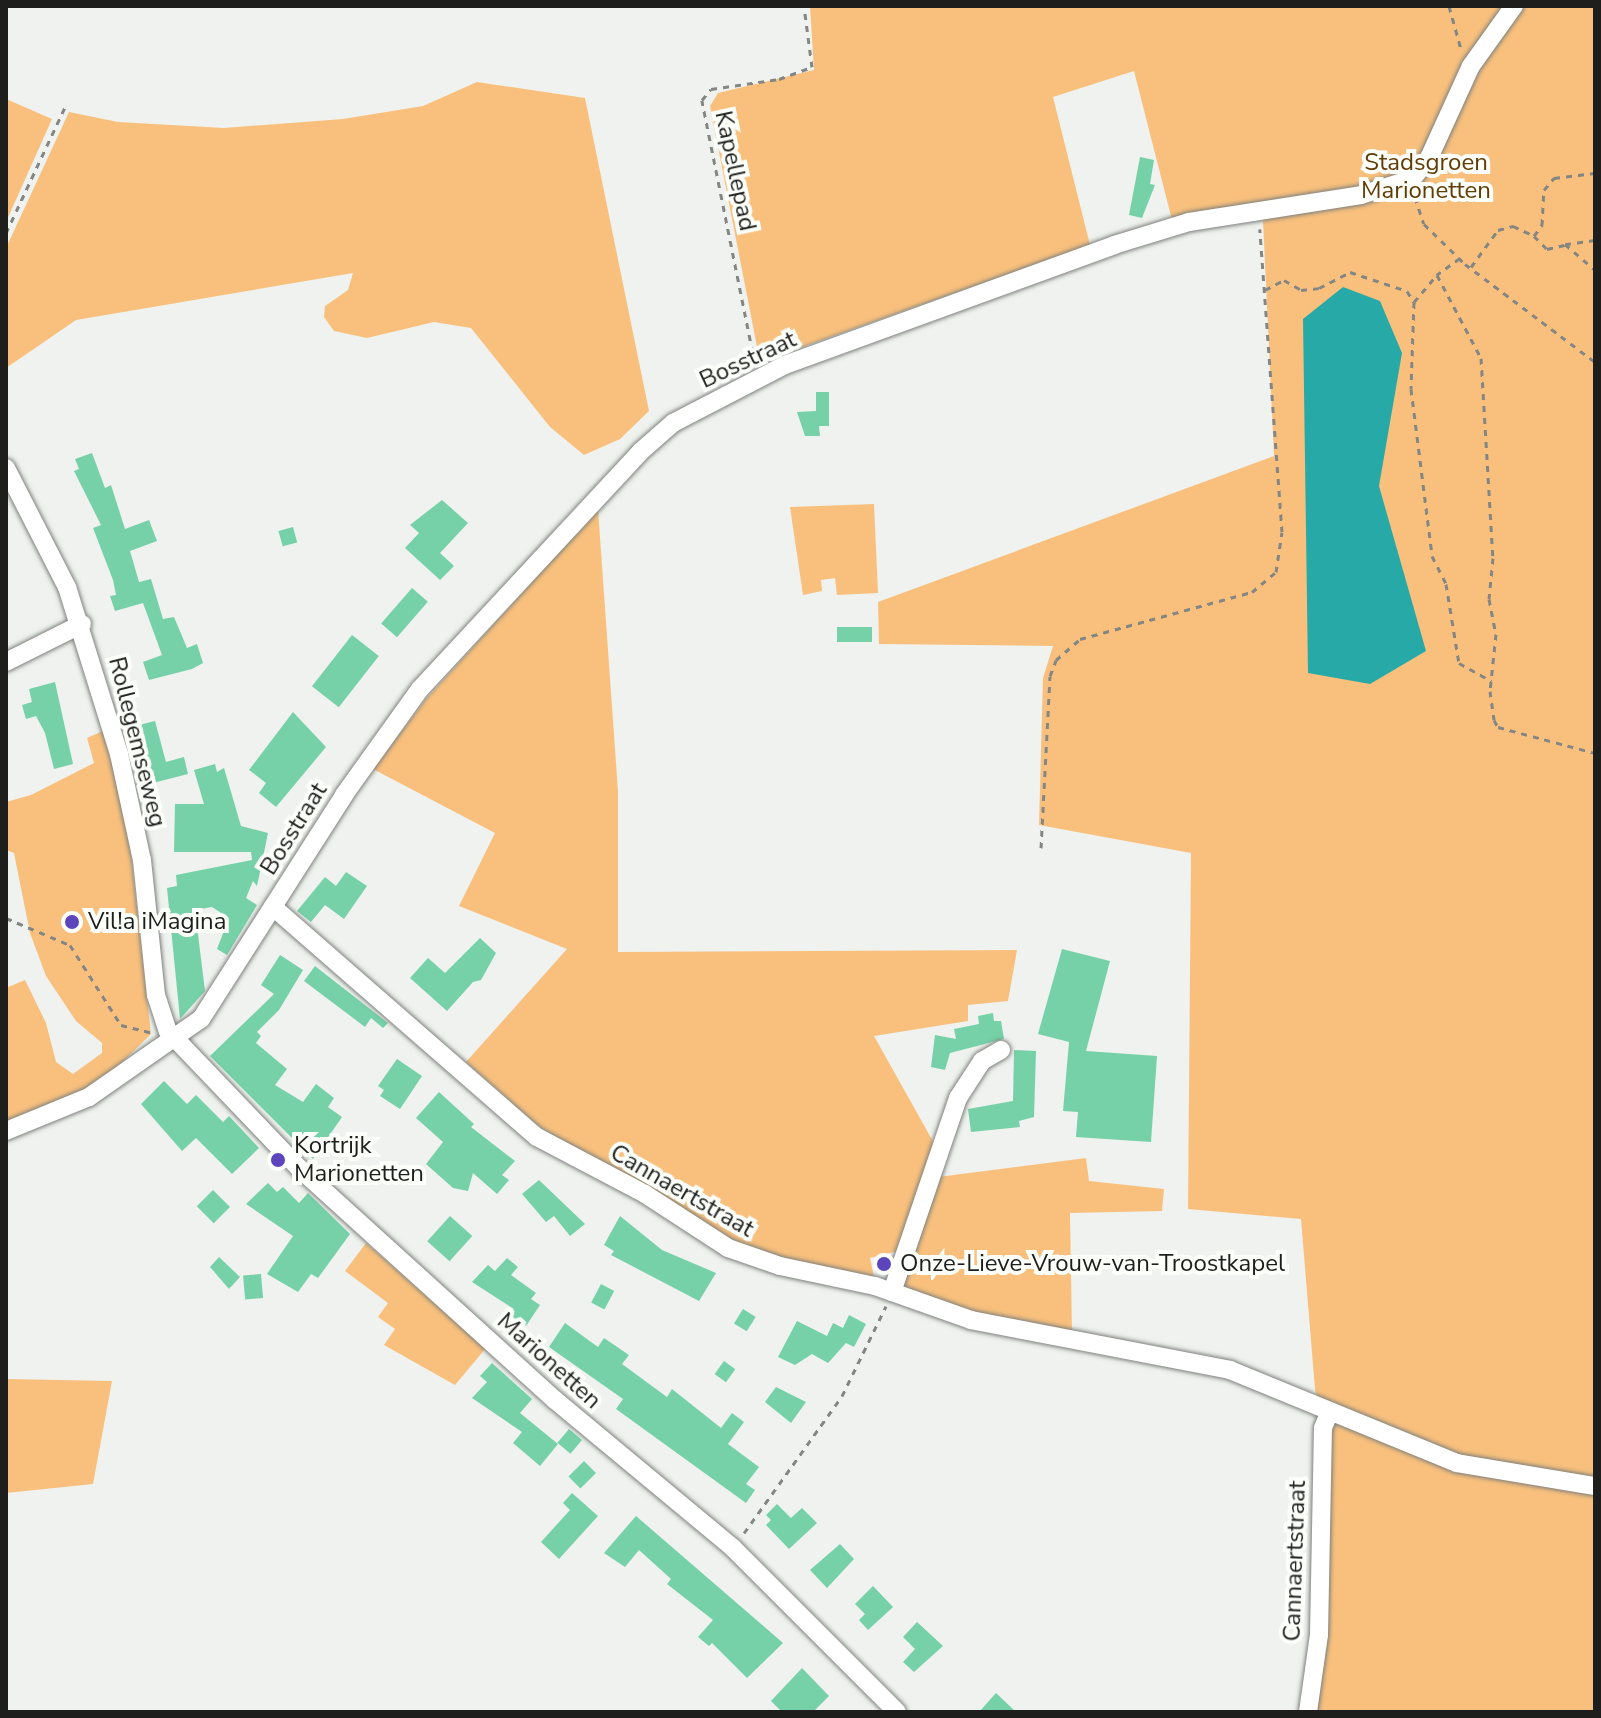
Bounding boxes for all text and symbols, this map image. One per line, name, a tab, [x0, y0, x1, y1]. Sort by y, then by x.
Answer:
street label: Kapellepad	[708, 108, 762, 234]
park label: Stadsgroen Marionetten	[1361, 149, 1491, 205]
street label: Bosstraat	[695, 325, 801, 395]
street label: Rollegemseweg	[102, 654, 172, 830]
street label: Bosstraat	[254, 778, 334, 880]
place label: Vil!a iMagina	[88, 908, 226, 936]
marker: Vil!a iMagina	[63, 913, 81, 931]
place label: Kortrijk Marionetten	[294, 1132, 424, 1188]
street label: Cannaertstraat	[605, 1138, 759, 1244]
marker: Kortrijk Marionetten	[269, 1151, 287, 1169]
place label: Onze-Lieve-Vrouw-van-Troostkapel	[900, 1250, 1285, 1278]
marker: Onze-Lieve-Vrouw-van-Troostkapel	[875, 1255, 893, 1273]
street label: Marionetten	[491, 1307, 607, 1415]
street label: Cannaertstraat	[1278, 1480, 1312, 1642]

